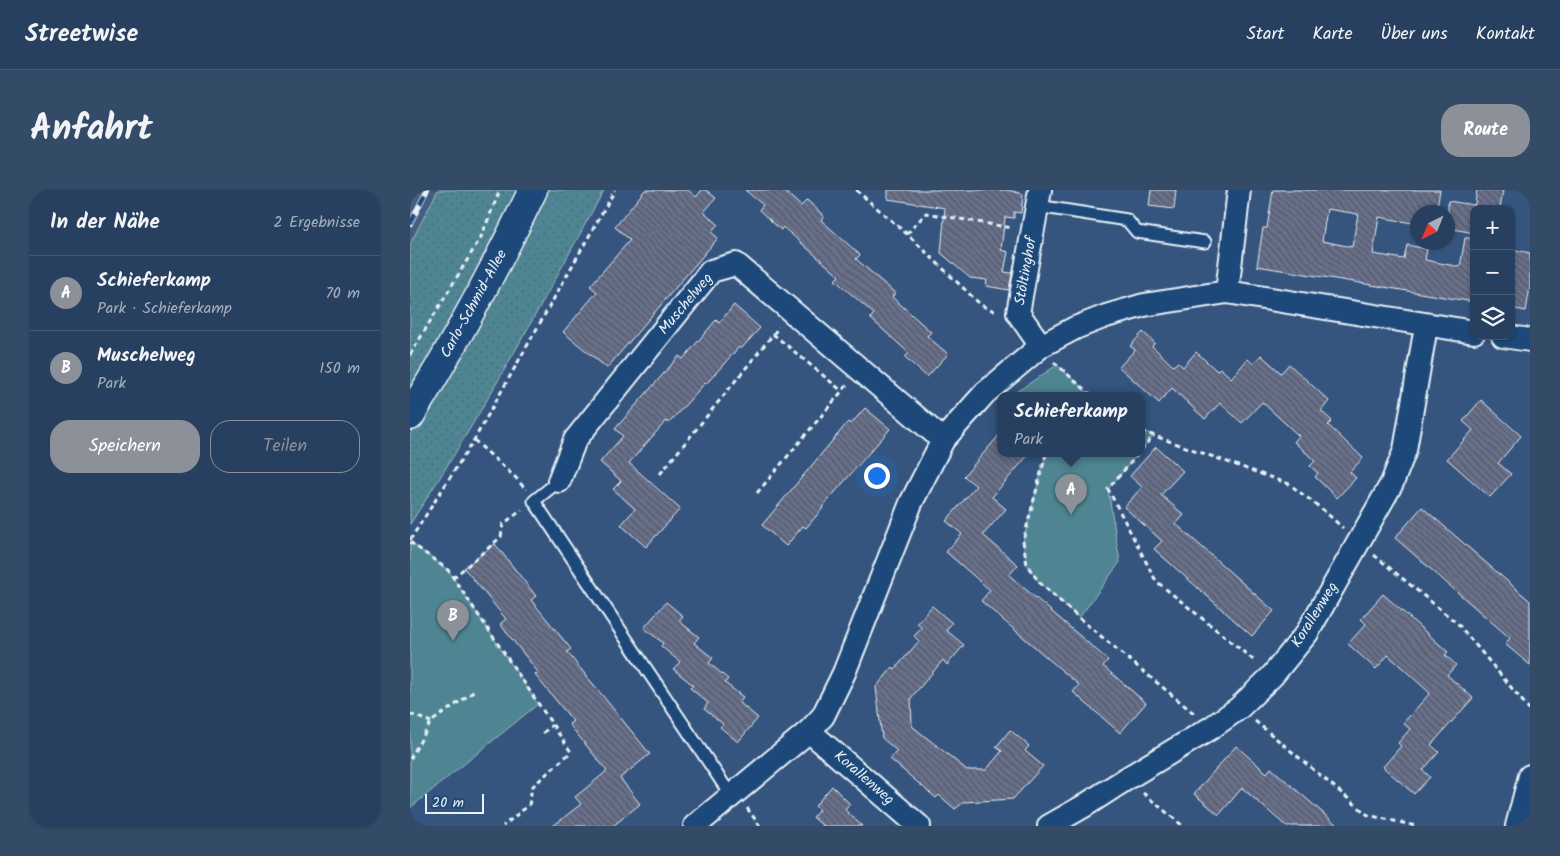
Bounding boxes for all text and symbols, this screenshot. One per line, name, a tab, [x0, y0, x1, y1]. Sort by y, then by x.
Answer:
text: Streetwise	[25, 15, 138, 54]
text: Start	[1246, 20, 1284, 49]
text: Karte	[1312, 20, 1352, 49]
text: Über uns	[1380, 20, 1448, 49]
text: Kontakt	[1476, 20, 1535, 49]
text: Anfahrt	[30, 102, 153, 158]
button: Route	[1441, 104, 1530, 157]
north arrow	[1410, 205, 1455, 250]
map controls	[1470, 205, 1515, 340]
button: +	[1470, 205, 1515, 250]
text: In der Nähe	[50, 206, 160, 239]
text: 2 Ergebnisse	[273, 210, 360, 235]
street label: Stöltinghof	[1008, 234, 1044, 307]
street label: Carlo-Schmid-Allee	[434, 245, 514, 363]
button: −	[1470, 250, 1515, 295]
text: Schieferkamp	[97, 266, 211, 296]
street label: Muschelweg	[653, 268, 719, 340]
text: A	[61, 281, 71, 306]
text: 70 m	[325, 281, 360, 306]
button: layers	[1470, 295, 1515, 340]
text: Park · Schieferkamp	[97, 296, 232, 321]
text: Muschelweg	[97, 341, 196, 371]
text: B	[61, 356, 71, 381]
text: 150 m	[319, 356, 360, 381]
text: Park	[97, 371, 126, 396]
popup	[997, 392, 1145, 457]
text: Schieferkamp	[1014, 397, 1128, 427]
button: Speichern	[50, 420, 200, 473]
button: Teilen	[210, 420, 360, 473]
text: Park	[1014, 427, 1043, 452]
your location	[864, 463, 890, 489]
pin: A	[1055, 474, 1087, 515]
street label: Korallenweg	[1285, 577, 1345, 653]
pin: B	[437, 600, 469, 641]
street label: Korallenweg	[828, 745, 900, 811]
scale bar	[425, 791, 484, 814]
text: 20 m	[432, 792, 464, 814]

